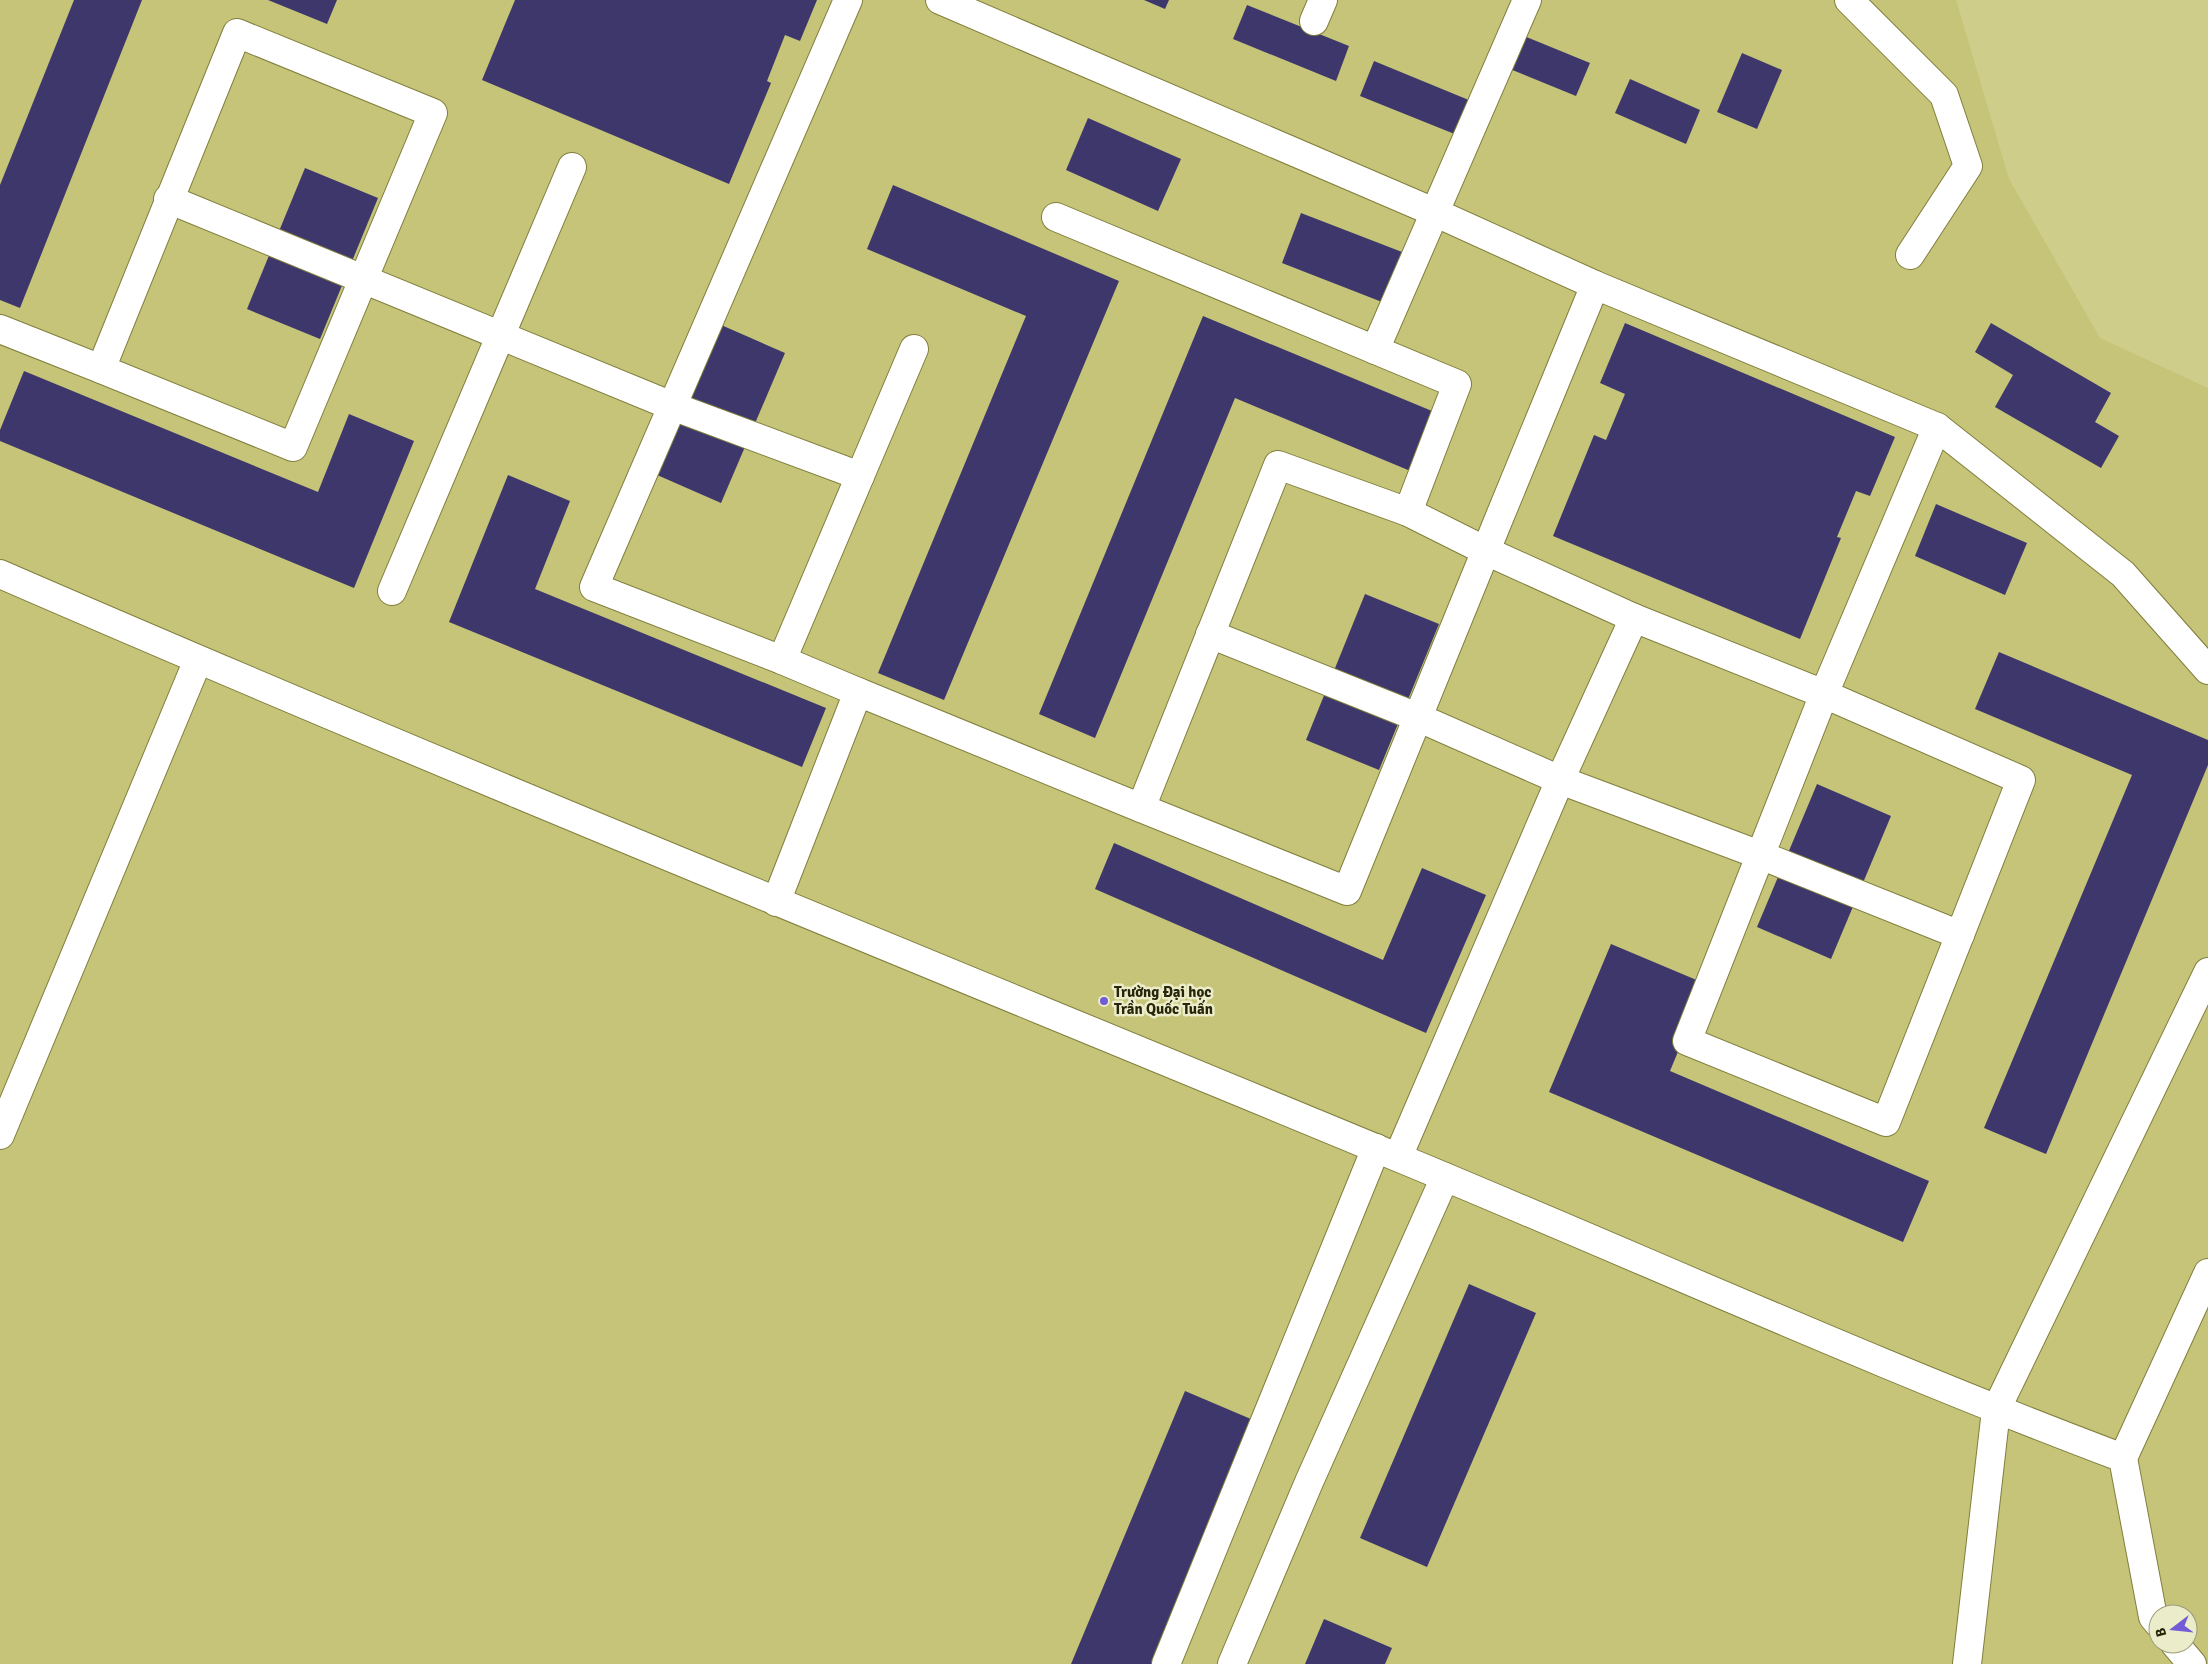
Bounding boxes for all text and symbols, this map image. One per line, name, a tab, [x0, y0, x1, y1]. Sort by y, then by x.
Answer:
place label: Trường Đại học Trần Quốc Tuấn	[1114, 983, 1213, 1018]
marker: Trường Đại học Trần Quốc Tuấn	[1098, 995, 1110, 1007]
north arrow	[2148, 1604, 2198, 1654]
text: B	[2152, 1626, 2170, 1639]

